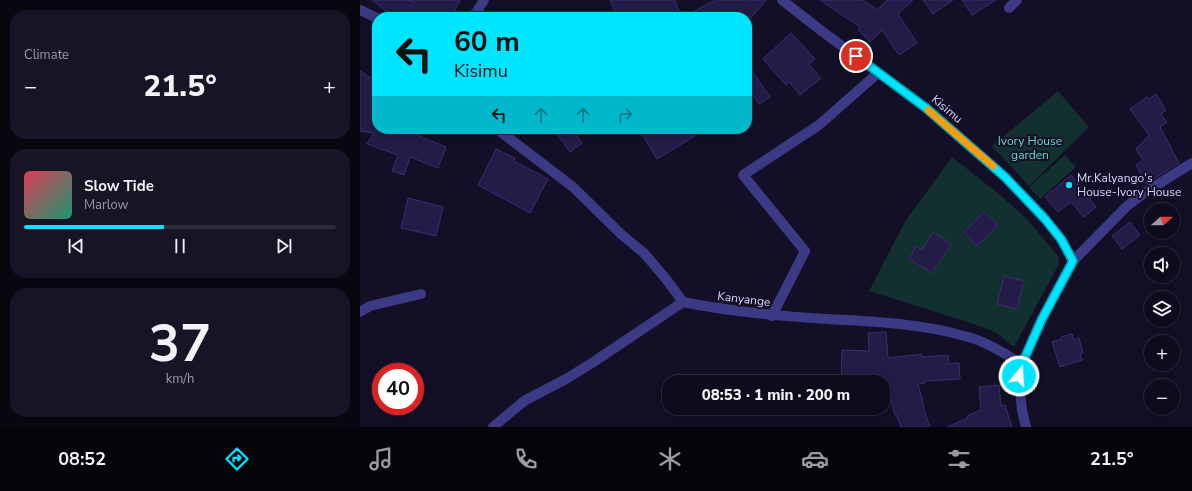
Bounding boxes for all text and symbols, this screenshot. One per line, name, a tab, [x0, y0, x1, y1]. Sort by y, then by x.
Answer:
text: 60 m	[454, 23, 520, 61]
icon: left	[388, 28, 440, 80]
pin	[839, 39, 873, 73]
icon: arrive	[845, 45, 867, 67]
text: Climate	[24, 46, 69, 64]
text: Kisimu	[454, 59, 508, 83]
text: 21.5°	[143, 66, 217, 107]
text: −	[24, 72, 37, 102]
text: +	[323, 72, 336, 102]
street label: Kisimu	[928, 91, 966, 127]
icon: left	[488, 104, 510, 126]
icon: ahead	[530, 104, 552, 126]
icon: ahead	[572, 104, 594, 126]
icon: right	[614, 104, 636, 126]
park label: Ivory House garden	[998, 133, 1062, 163]
place label: Mr.Kalyango's House-Ivory House	[1077, 170, 1181, 200]
text: Slow Tide	[84, 176, 154, 196]
marker: Mr.Kalyango's House-Ivory House	[1064, 180, 1074, 190]
text: Marlow	[84, 196, 129, 214]
north arrow	[1144, 203, 1180, 239]
map controls	[1144, 203, 1180, 415]
icon: previous	[65, 235, 87, 257]
icon: pause	[169, 235, 191, 257]
icon: next	[273, 235, 295, 257]
button: sound	[1144, 247, 1180, 283]
street label: Kanyange	[717, 288, 771, 310]
button: layers	[1144, 291, 1180, 327]
text: 37	[149, 308, 211, 379]
button: +	[1144, 335, 1180, 371]
position arrow	[998, 355, 1040, 397]
speed limit sign: 40	[372, 363, 424, 415]
text: km/h	[166, 370, 194, 388]
button: −	[1144, 379, 1180, 415]
text: 08:53 · 1 min · 200 m	[702, 385, 850, 405]
icon: directions	[223, 445, 251, 473]
icon: music	[367, 445, 395, 473]
icon: phone	[512, 445, 540, 473]
icon: climate	[656, 445, 684, 473]
icon: car	[801, 445, 829, 473]
icon: filters	[945, 445, 973, 473]
text: 08:52	[58, 447, 106, 471]
text: 21.5°	[1090, 447, 1134, 471]

